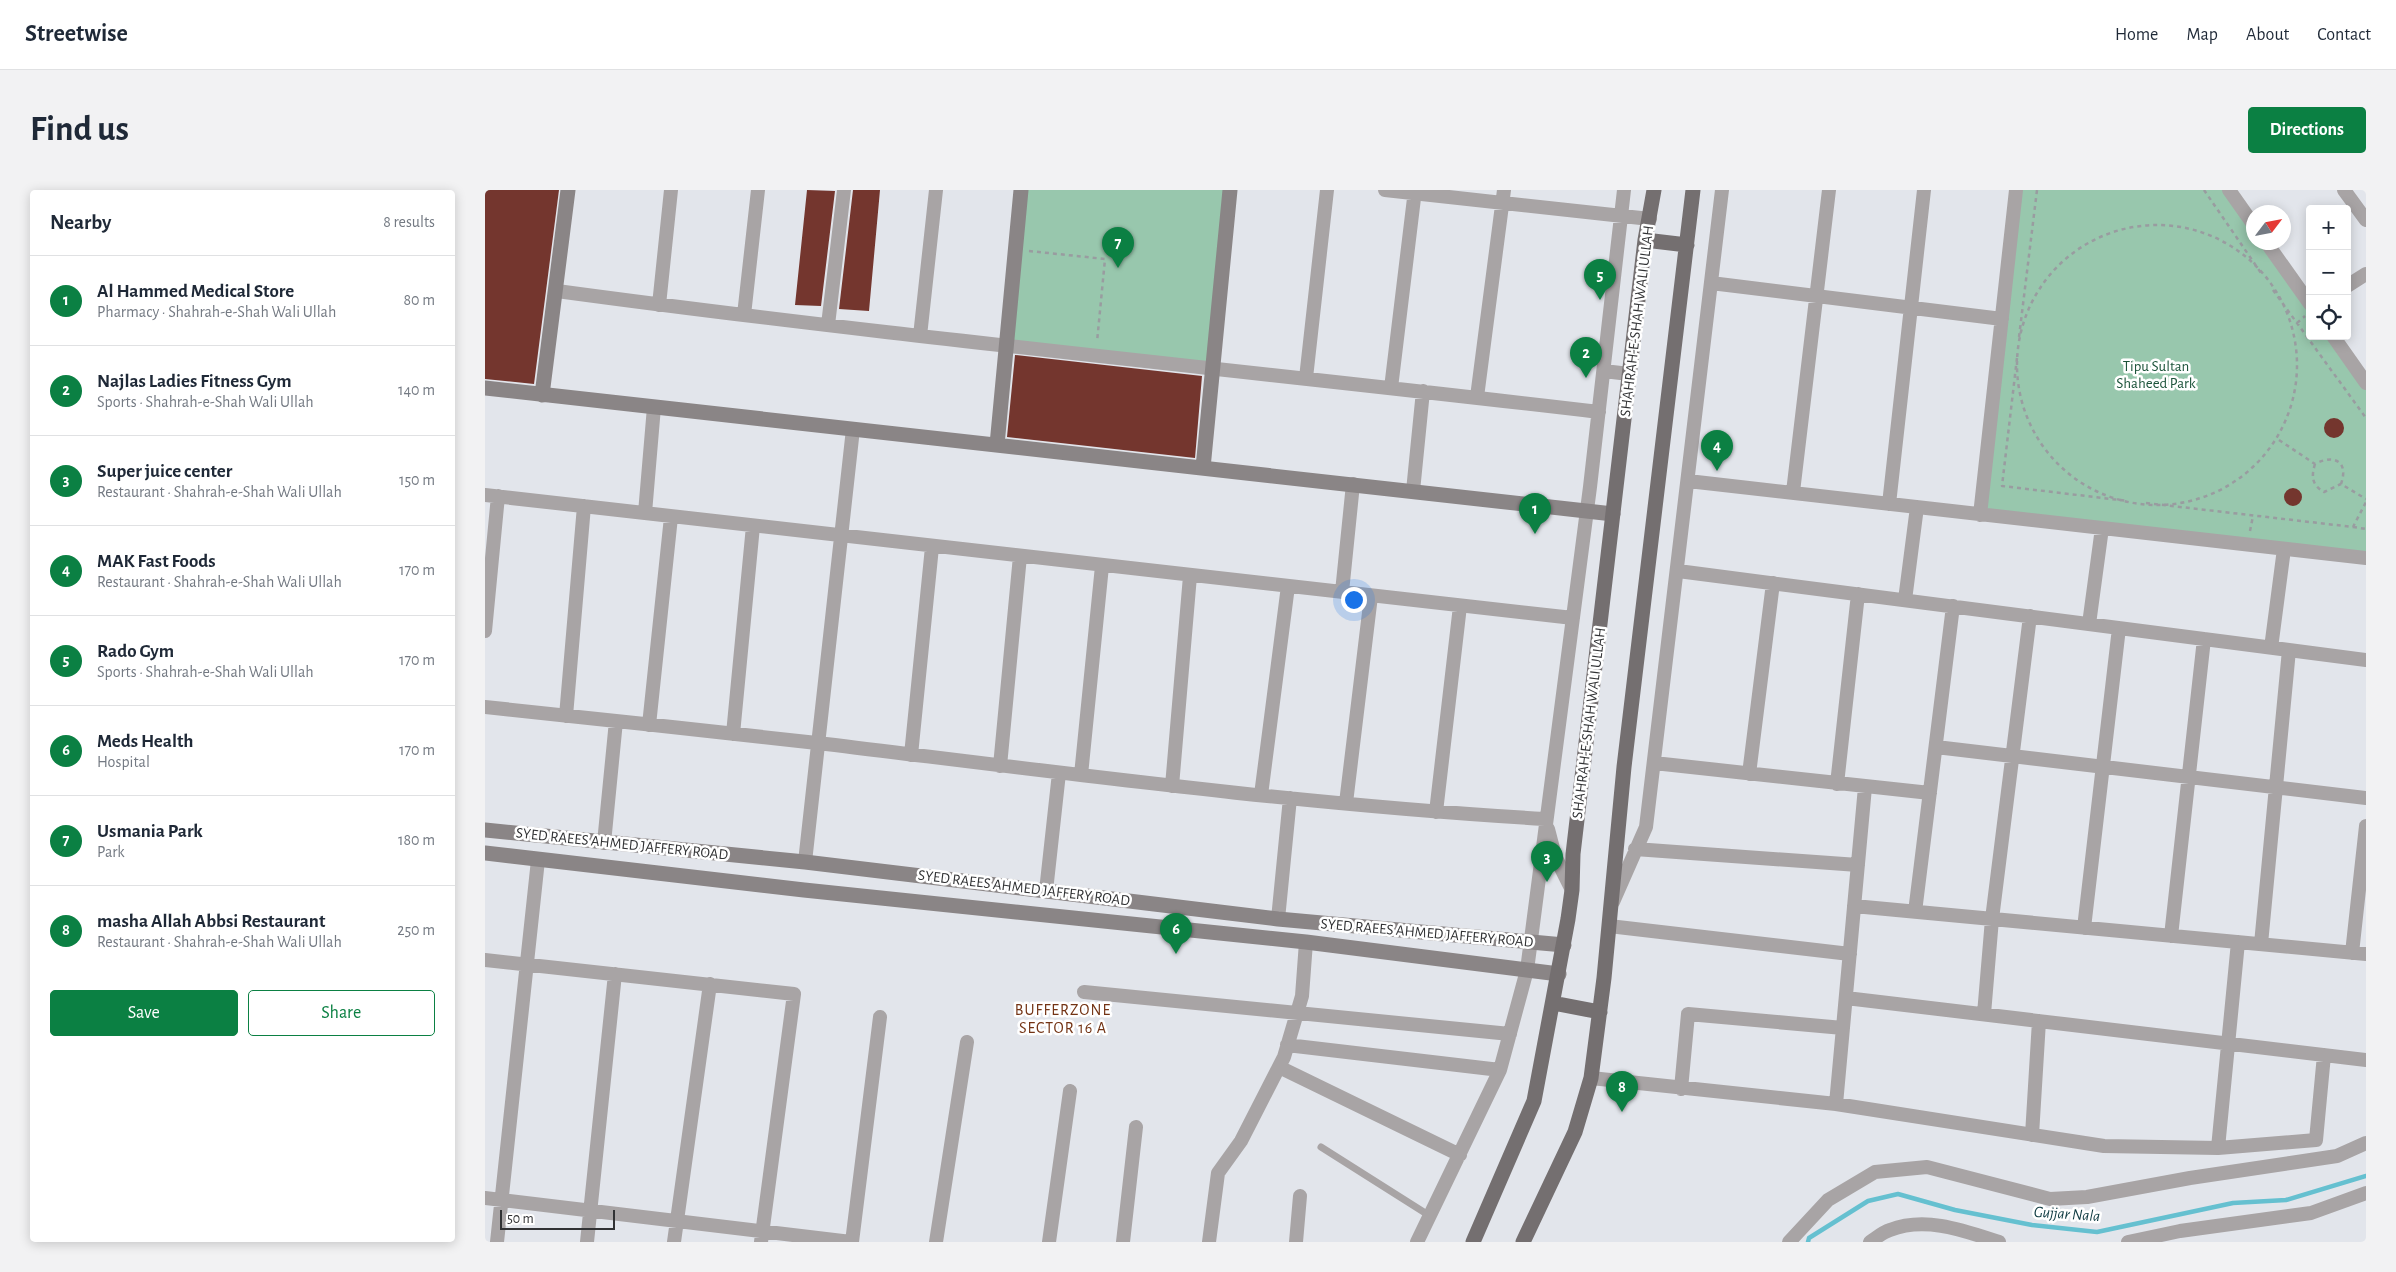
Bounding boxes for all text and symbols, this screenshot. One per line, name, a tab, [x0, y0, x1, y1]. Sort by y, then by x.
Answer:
text: Streetwise	[25, 22, 128, 46]
text: Home	[2115, 26, 2158, 44]
text: Map	[2186, 26, 2218, 44]
text: About	[2246, 26, 2289, 44]
text: Contact	[2317, 26, 2371, 44]
button: Directions	[2248, 107, 2366, 153]
text: Find us	[30, 112, 129, 147]
north arrow	[2246, 205, 2291, 250]
map controls	[2306, 205, 2351, 340]
button: +	[2306, 205, 2351, 250]
text: Nearby	[50, 212, 111, 233]
text: 8 results	[383, 214, 435, 230]
street label: SHAHRAH-E-SHAH WALI ULLAH	[1618, 224, 1656, 418]
pin: 7	[1102, 227, 1134, 268]
button: −	[2306, 250, 2351, 295]
pin: 5	[1584, 259, 1616, 300]
text: Al Hammed Medical Store	[97, 282, 294, 301]
text: 1	[63, 292, 69, 308]
text: 80 m	[404, 292, 435, 308]
button: locate	[2306, 295, 2351, 340]
text: Pharmacy · Shahrah-e-Shah Wali Ullah	[97, 304, 336, 320]
pin: 2	[1570, 337, 1602, 378]
park label: Tipu Sultan Shaheed Park	[2116, 359, 2196, 391]
text: Najlas Ladies Fitness Gym	[97, 372, 292, 391]
text: 2	[62, 382, 70, 398]
text: 140 m	[398, 382, 435, 398]
text: Sports · Shahrah-e-Shah Wali Ullah	[97, 394, 314, 410]
pin: 4	[1701, 430, 1733, 471]
text: Super juice center	[97, 462, 232, 481]
text: 3	[63, 472, 69, 488]
text: 150 m	[399, 472, 435, 488]
text: Restaurant · Shahrah-e-Shah Wali Ullah	[97, 484, 342, 500]
pin: 1	[1519, 493, 1551, 534]
text: MAK Fast Foods	[97, 552, 216, 571]
text: 4	[62, 562, 70, 578]
text: 170 m	[399, 562, 435, 578]
text: Restaurant · Shahrah-e-Shah Wali Ullah	[97, 574, 342, 590]
your location	[1341, 587, 1367, 613]
street label: SHAHRAH-E-SHAH WALI ULLAH	[1570, 626, 1608, 820]
text: Rado Gym	[97, 642, 174, 661]
text: 5	[63, 652, 69, 668]
text: 170 m	[399, 652, 435, 668]
text: Sports · Shahrah-e-Shah Wali Ullah	[97, 664, 314, 680]
text: Meds Health	[97, 732, 193, 751]
text: 6	[62, 742, 70, 758]
text: 170 m	[399, 742, 435, 758]
text: Hospital	[97, 754, 150, 770]
text: Usmania Park	[97, 822, 203, 841]
street label: SYED RAEES AHMED JAFFERY ROAD	[515, 825, 729, 863]
text: 7	[63, 832, 69, 848]
text: 180 m	[398, 832, 435, 848]
pin: 3	[1531, 841, 1563, 882]
text: Park	[97, 844, 125, 860]
street label: SYED RAEES AHMED JAFFERY ROAD	[917, 868, 1131, 908]
text: masha Allah Abbsi Restaurant	[97, 912, 325, 931]
pin: 6	[1160, 913, 1192, 954]
street label: SYED RAEES AHMED JAFFERY ROAD	[1320, 916, 1534, 950]
text: 8	[62, 922, 70, 938]
text: 250 m	[397, 922, 435, 938]
text: Restaurant · Shahrah-e-Shah Wali Ullah	[97, 934, 342, 950]
button: Save	[50, 990, 238, 1036]
button: Share	[248, 990, 435, 1036]
district label: BUFFERZONE SECTOR 16 A	[1015, 1002, 1111, 1036]
pin: 8	[1606, 1071, 1638, 1112]
water label: Gujjar Nala	[2033, 1204, 2101, 1225]
scale bar	[500, 1207, 615, 1230]
text: 50 m	[507, 1212, 534, 1226]

